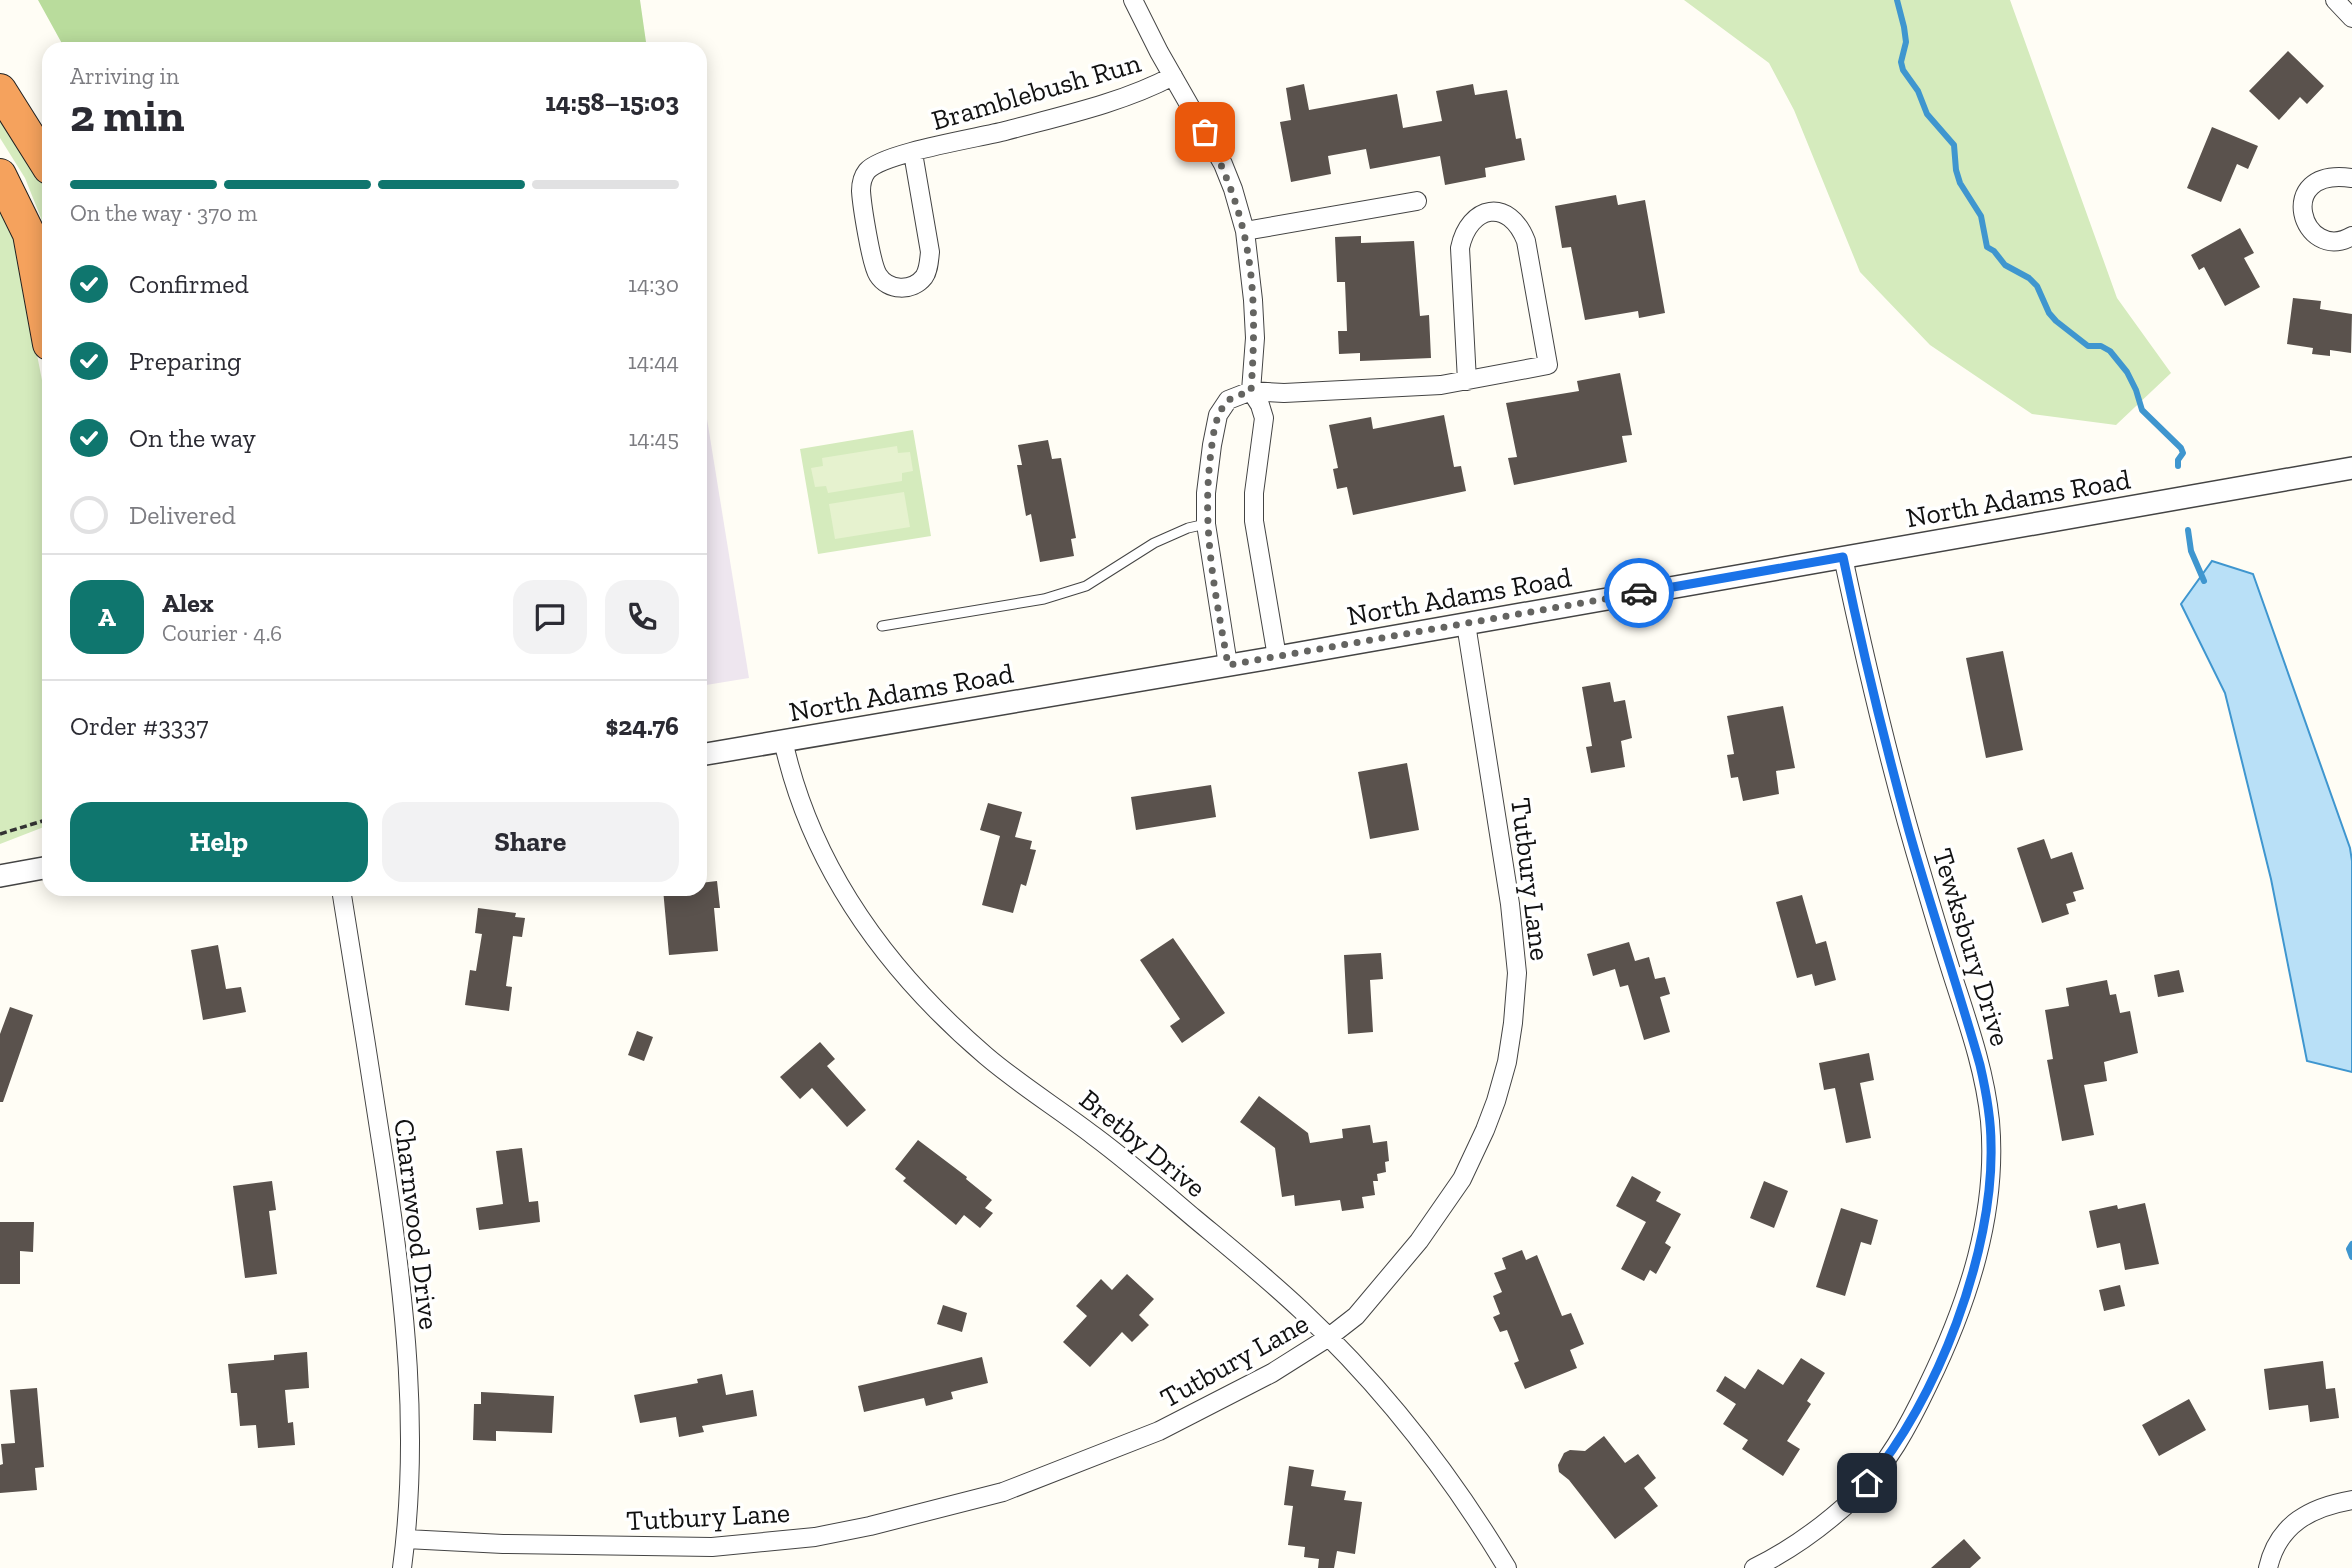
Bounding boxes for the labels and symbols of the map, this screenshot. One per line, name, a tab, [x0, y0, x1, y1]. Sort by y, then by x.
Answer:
street label: Bramblebush Run	[928, 46, 1144, 137]
pin	[1175, 102, 1235, 162]
street label: North Adams Road	[1903, 463, 2133, 534]
courier	[1604, 558, 1674, 628]
street label: North Adams Road	[1344, 561, 1574, 632]
street label: North Adams Road	[786, 657, 1016, 728]
street label: Tutbury Lane	[1504, 796, 1557, 962]
street label: Tewksbury Drive	[1926, 844, 2017, 1050]
street label: Bretby Drive	[1073, 1083, 1212, 1204]
street label: Charnwood Drive	[387, 1117, 446, 1331]
street label: Tutbury Lane	[1155, 1306, 1314, 1415]
pin	[1837, 1453, 1897, 1513]
street label: Tutbury Lane	[625, 1496, 791, 1537]

